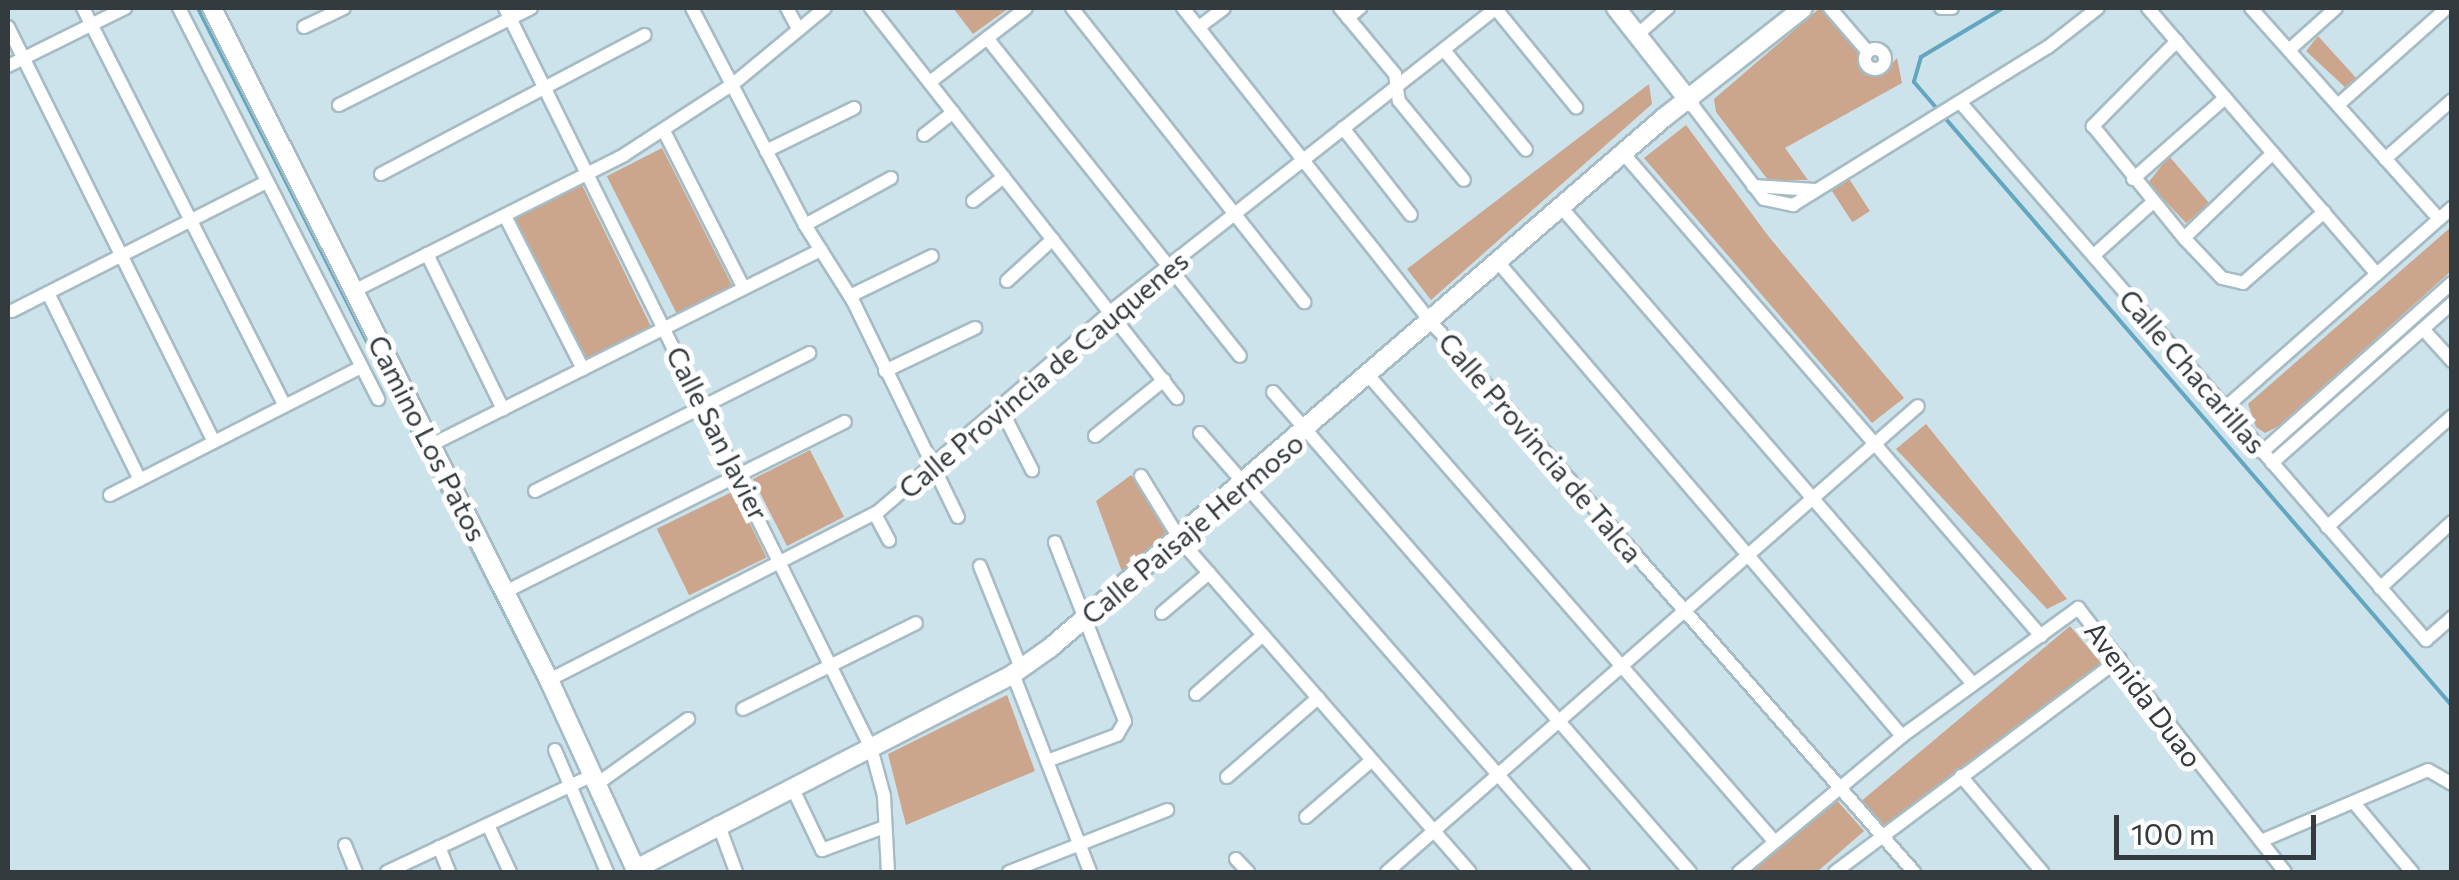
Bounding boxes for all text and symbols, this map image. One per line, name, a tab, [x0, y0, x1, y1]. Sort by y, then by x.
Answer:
street label: Calle Provincia de Cauquenes	[891, 243, 1195, 505]
street label: Calle Chacarillas	[2113, 282, 2273, 460]
street label: Calle Provincia de Talca	[1432, 325, 1650, 569]
street label: Camino Los Patos	[362, 329, 494, 547]
street label: Calle San Javier	[660, 340, 776, 526]
street label: Calle Paisaje Hermoso	[1074, 425, 1310, 631]
street label: Avenida Duao	[2078, 614, 2210, 774]
scale bar	[2119, 795, 2322, 857]
text: 100 m	[2131, 814, 2215, 851]

